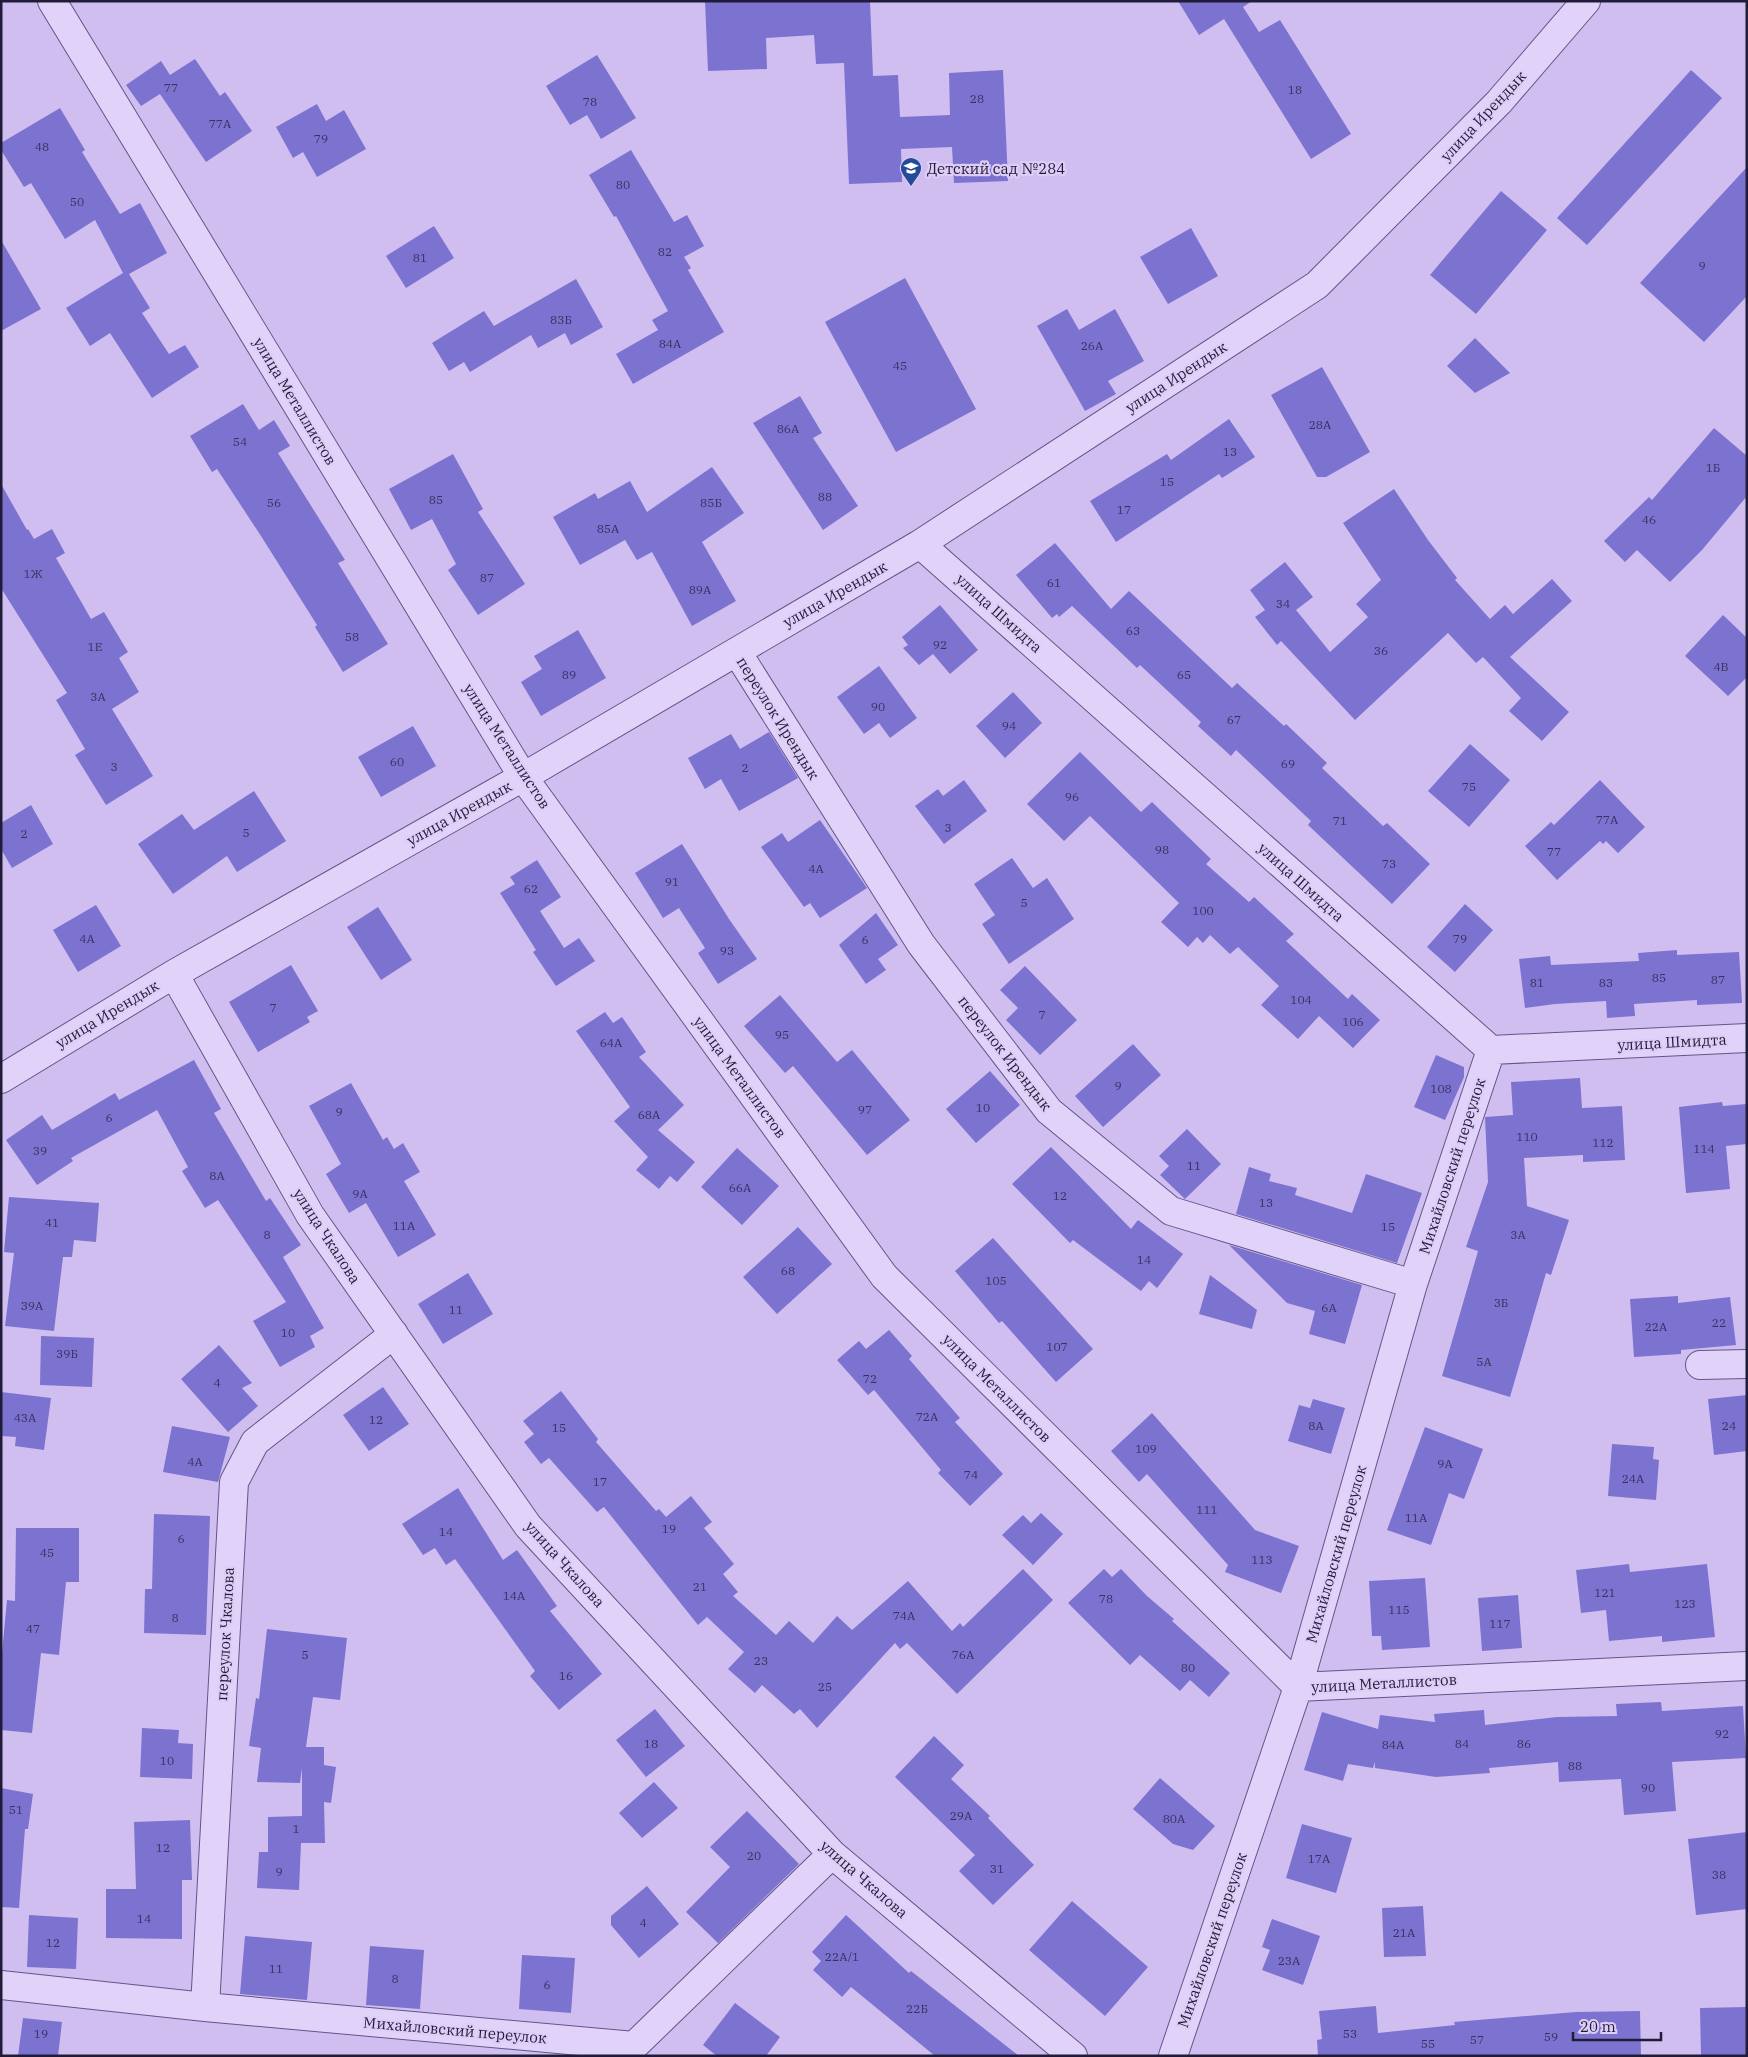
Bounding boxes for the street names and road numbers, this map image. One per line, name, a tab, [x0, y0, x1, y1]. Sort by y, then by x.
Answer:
street label: улица Ирендык	[1436, 67, 1530, 165]
street label: улица Металлистов	[249, 334, 341, 468]
street label: улица Ирендык	[1122, 337, 1230, 417]
street label: улица Ирендык	[780, 556, 891, 631]
street label: улица Шмидта	[952, 569, 1046, 657]
street label: переулок Ирендык	[732, 653, 824, 783]
street label: улица Металлистов	[459, 680, 555, 812]
street label: улица Ирендык	[403, 776, 515, 850]
street label: улица Шмидта	[1254, 838, 1348, 926]
street label: улица Ирендык	[52, 976, 162, 1052]
street label: переулок Ирендык	[954, 991, 1056, 1115]
street label: улица Металлистов	[689, 1012, 791, 1142]
street label: улица Шмидта	[1617, 1030, 1727, 1054]
street label: Михайловский переулок	[1415, 1075, 1490, 1256]
street label: улица Чкалова	[289, 1185, 365, 1287]
street label: улица Металлистов	[939, 1330, 1055, 1446]
street label: Михайловский переулок	[1301, 1463, 1371, 1645]
street label: улица Чкалова	[521, 1517, 609, 1611]
street label: переулок Чкалова	[212, 1566, 238, 1702]
street label: улица Металлистов	[1311, 1670, 1457, 1696]
street label: улица Чкалова	[816, 1836, 912, 1922]
street label: Михайловский переулок	[1173, 1850, 1251, 2030]
street label: Михайловский переулок	[362, 2013, 548, 2048]

